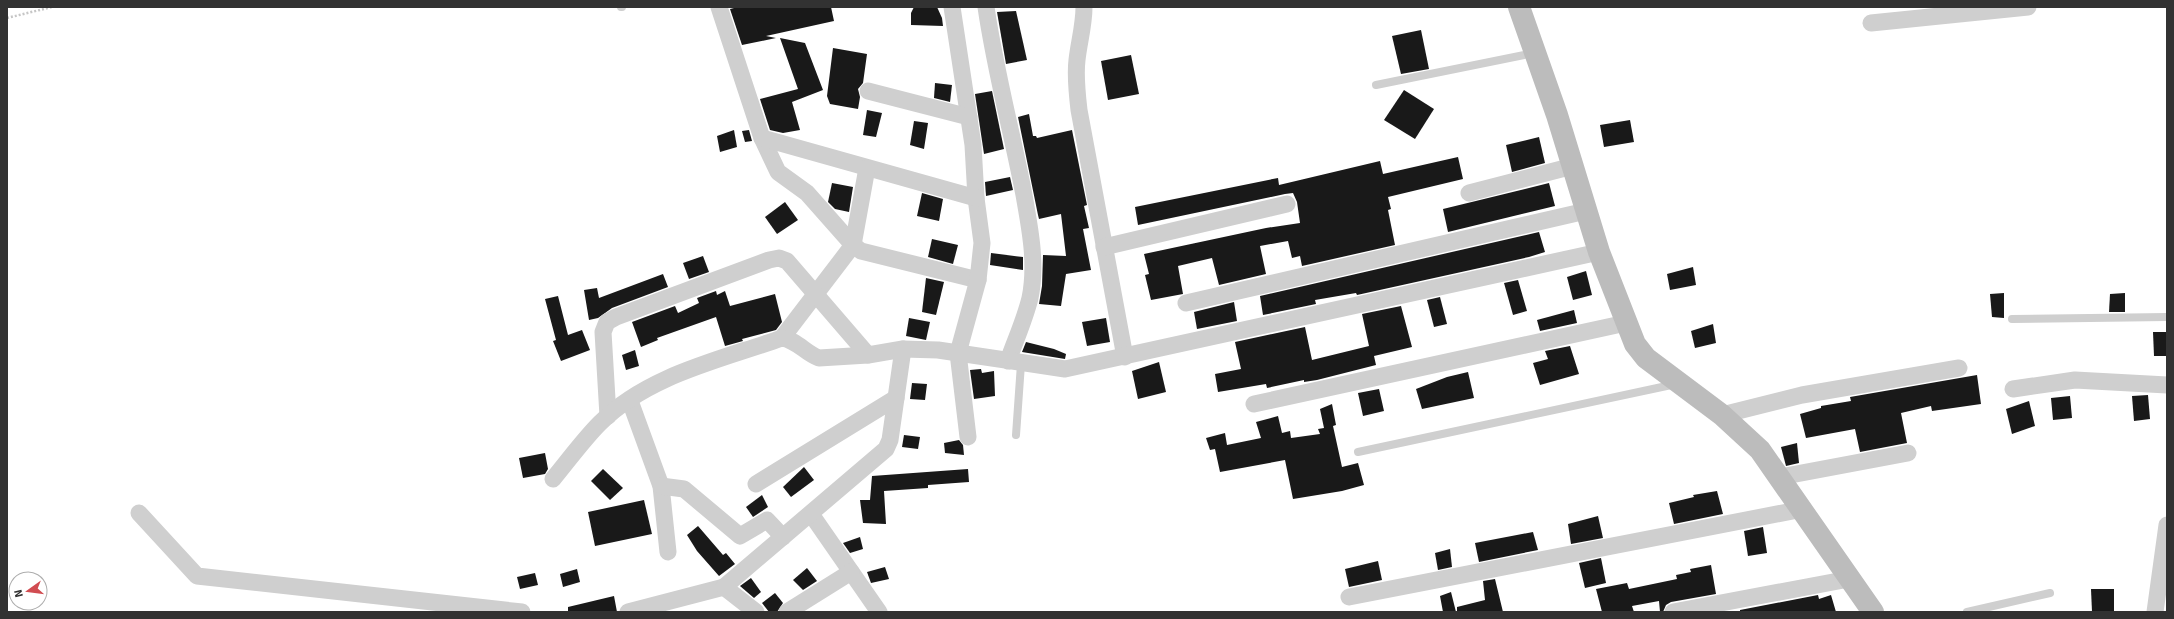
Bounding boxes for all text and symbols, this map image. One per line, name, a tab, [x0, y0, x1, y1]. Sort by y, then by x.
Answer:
north arrow	[8, 571, 48, 611]
text: N	[12, 588, 26, 599]

